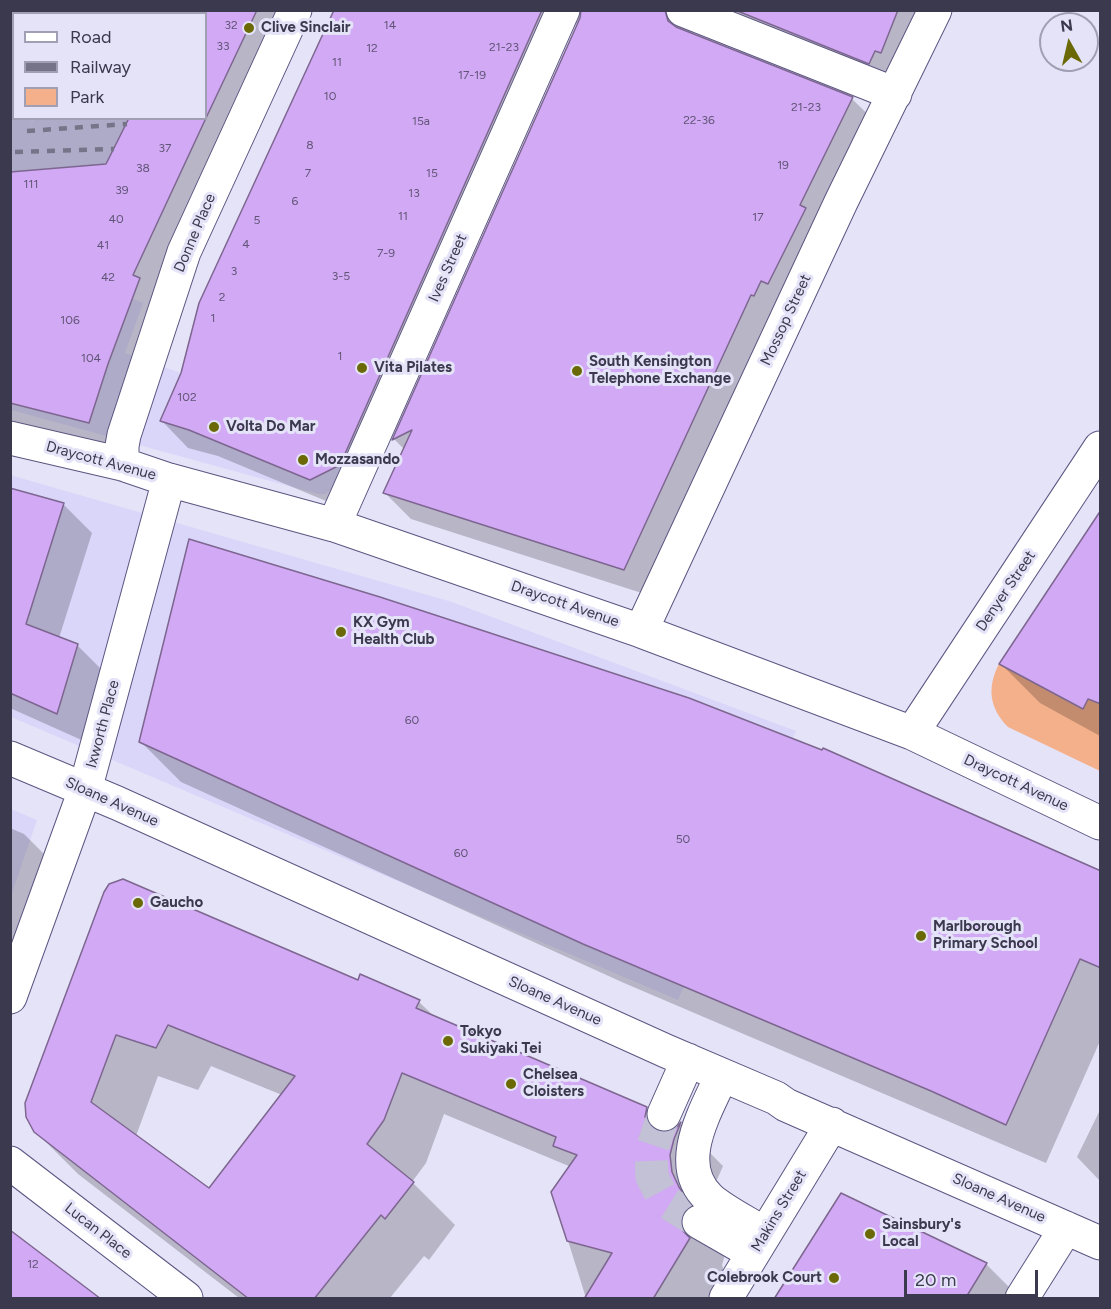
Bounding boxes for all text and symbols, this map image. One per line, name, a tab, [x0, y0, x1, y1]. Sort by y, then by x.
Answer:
legend	[12, 12, 207, 120]
north arrow	[1039, 12, 1099, 72]
text: N	[1059, 15, 1074, 36]
house number: 32	[224, 18, 238, 32]
house number: 14	[384, 18, 396, 32]
place label: Clive Sinclair	[261, 19, 351, 37]
marker: Clive Sinclair	[242, 21, 256, 35]
text: Road	[70, 26, 111, 48]
house number: 33	[216, 39, 230, 53]
house number: 21-23	[489, 40, 519, 54]
house number: 12	[366, 41, 378, 55]
house number: 11	[332, 55, 342, 69]
text: Railway	[70, 56, 131, 78]
house number: 17-19	[458, 68, 486, 82]
text: Park	[70, 86, 104, 108]
house number: 10	[324, 89, 336, 103]
house number: 21-23	[791, 100, 821, 114]
house number: 22-36	[683, 113, 715, 127]
house number: 15a	[412, 114, 430, 128]
house number: 8	[306, 138, 314, 152]
house number: 37	[159, 141, 171, 155]
house number: 19	[777, 158, 789, 172]
house number: 38	[136, 161, 150, 175]
house number: 7	[305, 166, 311, 180]
house number: 15	[426, 166, 438, 180]
house number: 111	[24, 177, 38, 191]
house number: 39	[115, 183, 129, 197]
house number: 13	[408, 186, 420, 200]
street label: Donne Place	[170, 191, 220, 275]
house number: 6	[292, 194, 298, 208]
house number: 11	[398, 209, 408, 223]
house number: 17	[752, 210, 764, 224]
house number: 40	[108, 212, 124, 226]
house number: 5	[254, 213, 260, 227]
street label: Ives Street	[425, 231, 471, 305]
house number: 4	[242, 237, 250, 251]
house number: 41	[97, 238, 109, 252]
house number: 7-9	[377, 246, 395, 260]
house number: 3	[231, 264, 237, 278]
house number: 3-5	[332, 269, 350, 283]
house number: 42	[101, 270, 115, 284]
street label: Mossop Street	[757, 271, 815, 369]
house number: 2	[219, 290, 225, 304]
house number: 1	[211, 311, 215, 325]
house number: 106	[60, 313, 80, 327]
house number: 1	[338, 349, 342, 363]
house number: 104	[81, 351, 101, 365]
place label: South Kensington Telephone Exchange	[589, 353, 731, 388]
place label: Vita Pilates	[374, 359, 452, 377]
marker: Vita Pilates	[355, 361, 369, 375]
marker: South Kensington Telephone Exchange	[570, 364, 584, 378]
house number: 102	[177, 390, 197, 404]
place label: Volta Do Mar	[226, 418, 315, 436]
marker: Volta Do Mar	[207, 420, 221, 434]
street label: Draycott Avenue	[44, 438, 158, 484]
place label: Mozzasando	[315, 451, 400, 469]
marker: Mozzasando	[296, 453, 310, 467]
street label: Denyer Street	[972, 547, 1040, 635]
street label: Draycott Avenue	[509, 577, 621, 631]
place label: KX Gym Health Club	[353, 614, 434, 649]
marker: KX Gym Health Club	[334, 625, 348, 639]
street label: Ixworth Place	[83, 678, 123, 770]
house number: 60	[405, 713, 419, 727]
street label: Draycott Avenue	[961, 751, 1071, 815]
street label: Sloane Avenue	[63, 773, 161, 831]
house number: 50	[676, 832, 690, 846]
house number: 60	[454, 846, 468, 860]
place label: Gaucho	[150, 894, 203, 912]
marker: Gaucho	[131, 896, 145, 910]
place label: Marlborough Primary School	[933, 918, 1038, 953]
marker: Marlborough Primary School	[914, 929, 928, 943]
street label: Sloane Avenue	[506, 972, 604, 1030]
place label: Tokyo Sukiyaki Tei	[460, 1023, 542, 1058]
marker: Tokyo Sukiyaki Tei	[441, 1034, 455, 1048]
place label: Chelsea Cloisters	[523, 1066, 584, 1101]
marker: Chelsea Cloisters	[504, 1077, 518, 1091]
street label: Makins Street	[748, 1167, 810, 1255]
street label: Sloane Avenue	[950, 1169, 1048, 1227]
street label: Lucan Place	[61, 1199, 135, 1263]
place label: Sainsbury's Local	[882, 1216, 961, 1251]
marker: Sainsbury's Local	[863, 1227, 877, 1241]
house number: 12	[27, 1257, 39, 1271]
scale bar	[907, 1258, 1040, 1296]
place label: Colebrook Court	[707, 1269, 822, 1287]
text: 20 m	[915, 1269, 956, 1291]
marker: Colebrook Court	[827, 1271, 841, 1285]

